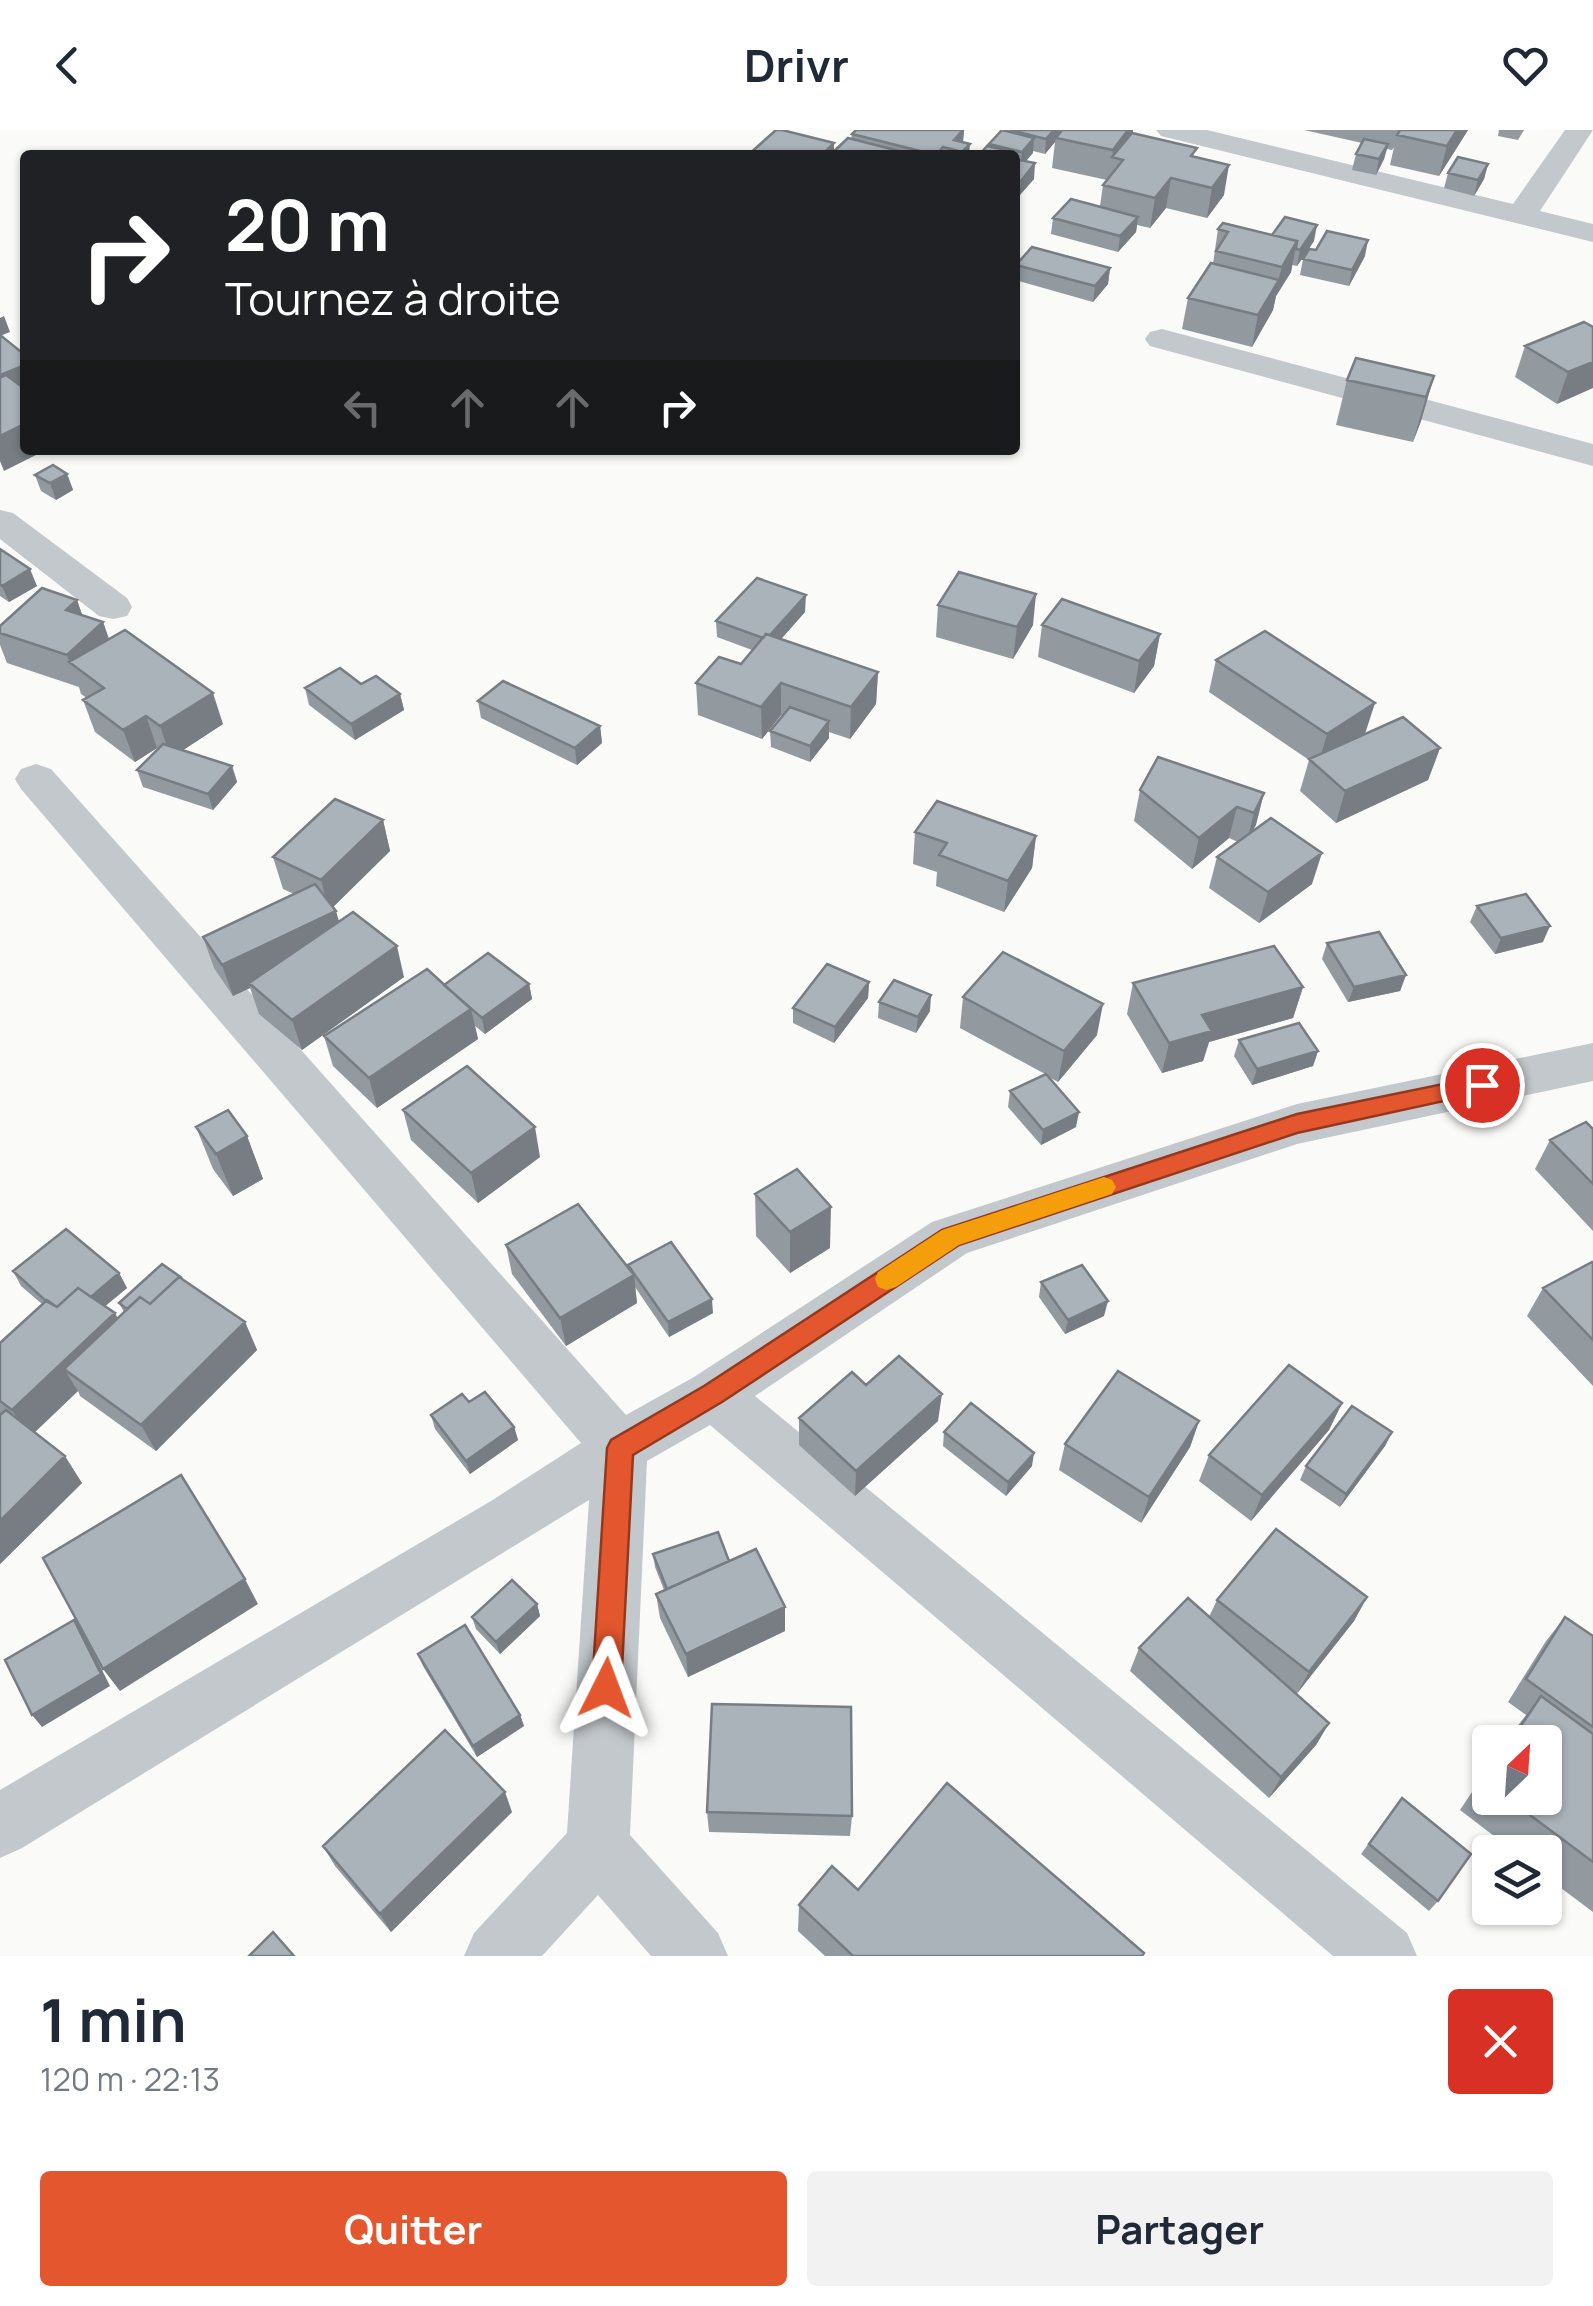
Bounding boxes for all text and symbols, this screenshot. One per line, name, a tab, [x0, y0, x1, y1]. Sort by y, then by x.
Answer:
text: Drivr	[744, 34, 849, 96]
icon: back	[40, 38, 95, 93]
icon: heart	[1498, 38, 1553, 93]
text: 20 m	[225, 176, 390, 272]
icon: right	[60, 190, 190, 320]
text: Tournez à droite	[225, 267, 561, 329]
icon: left	[335, 380, 390, 435]
icon: ahead	[440, 380, 495, 435]
icon: ahead	[545, 380, 600, 435]
icon: right	[650, 380, 705, 435]
pin	[1440, 1043, 1525, 1128]
icon: arrive	[1455, 1058, 1510, 1113]
position arrow	[554, 1636, 658, 1740]
north arrow	[1472, 1725, 1562, 1815]
map controls	[1472, 1725, 1562, 1925]
button: layers	[1472, 1835, 1562, 1925]
text: 1 min	[40, 1978, 187, 2060]
button: close	[1448, 1989, 1553, 2094]
text: 120 m · 22:13	[40, 2057, 220, 2101]
button: Quitter	[40, 2171, 787, 2286]
button: Partager	[807, 2171, 1553, 2286]

